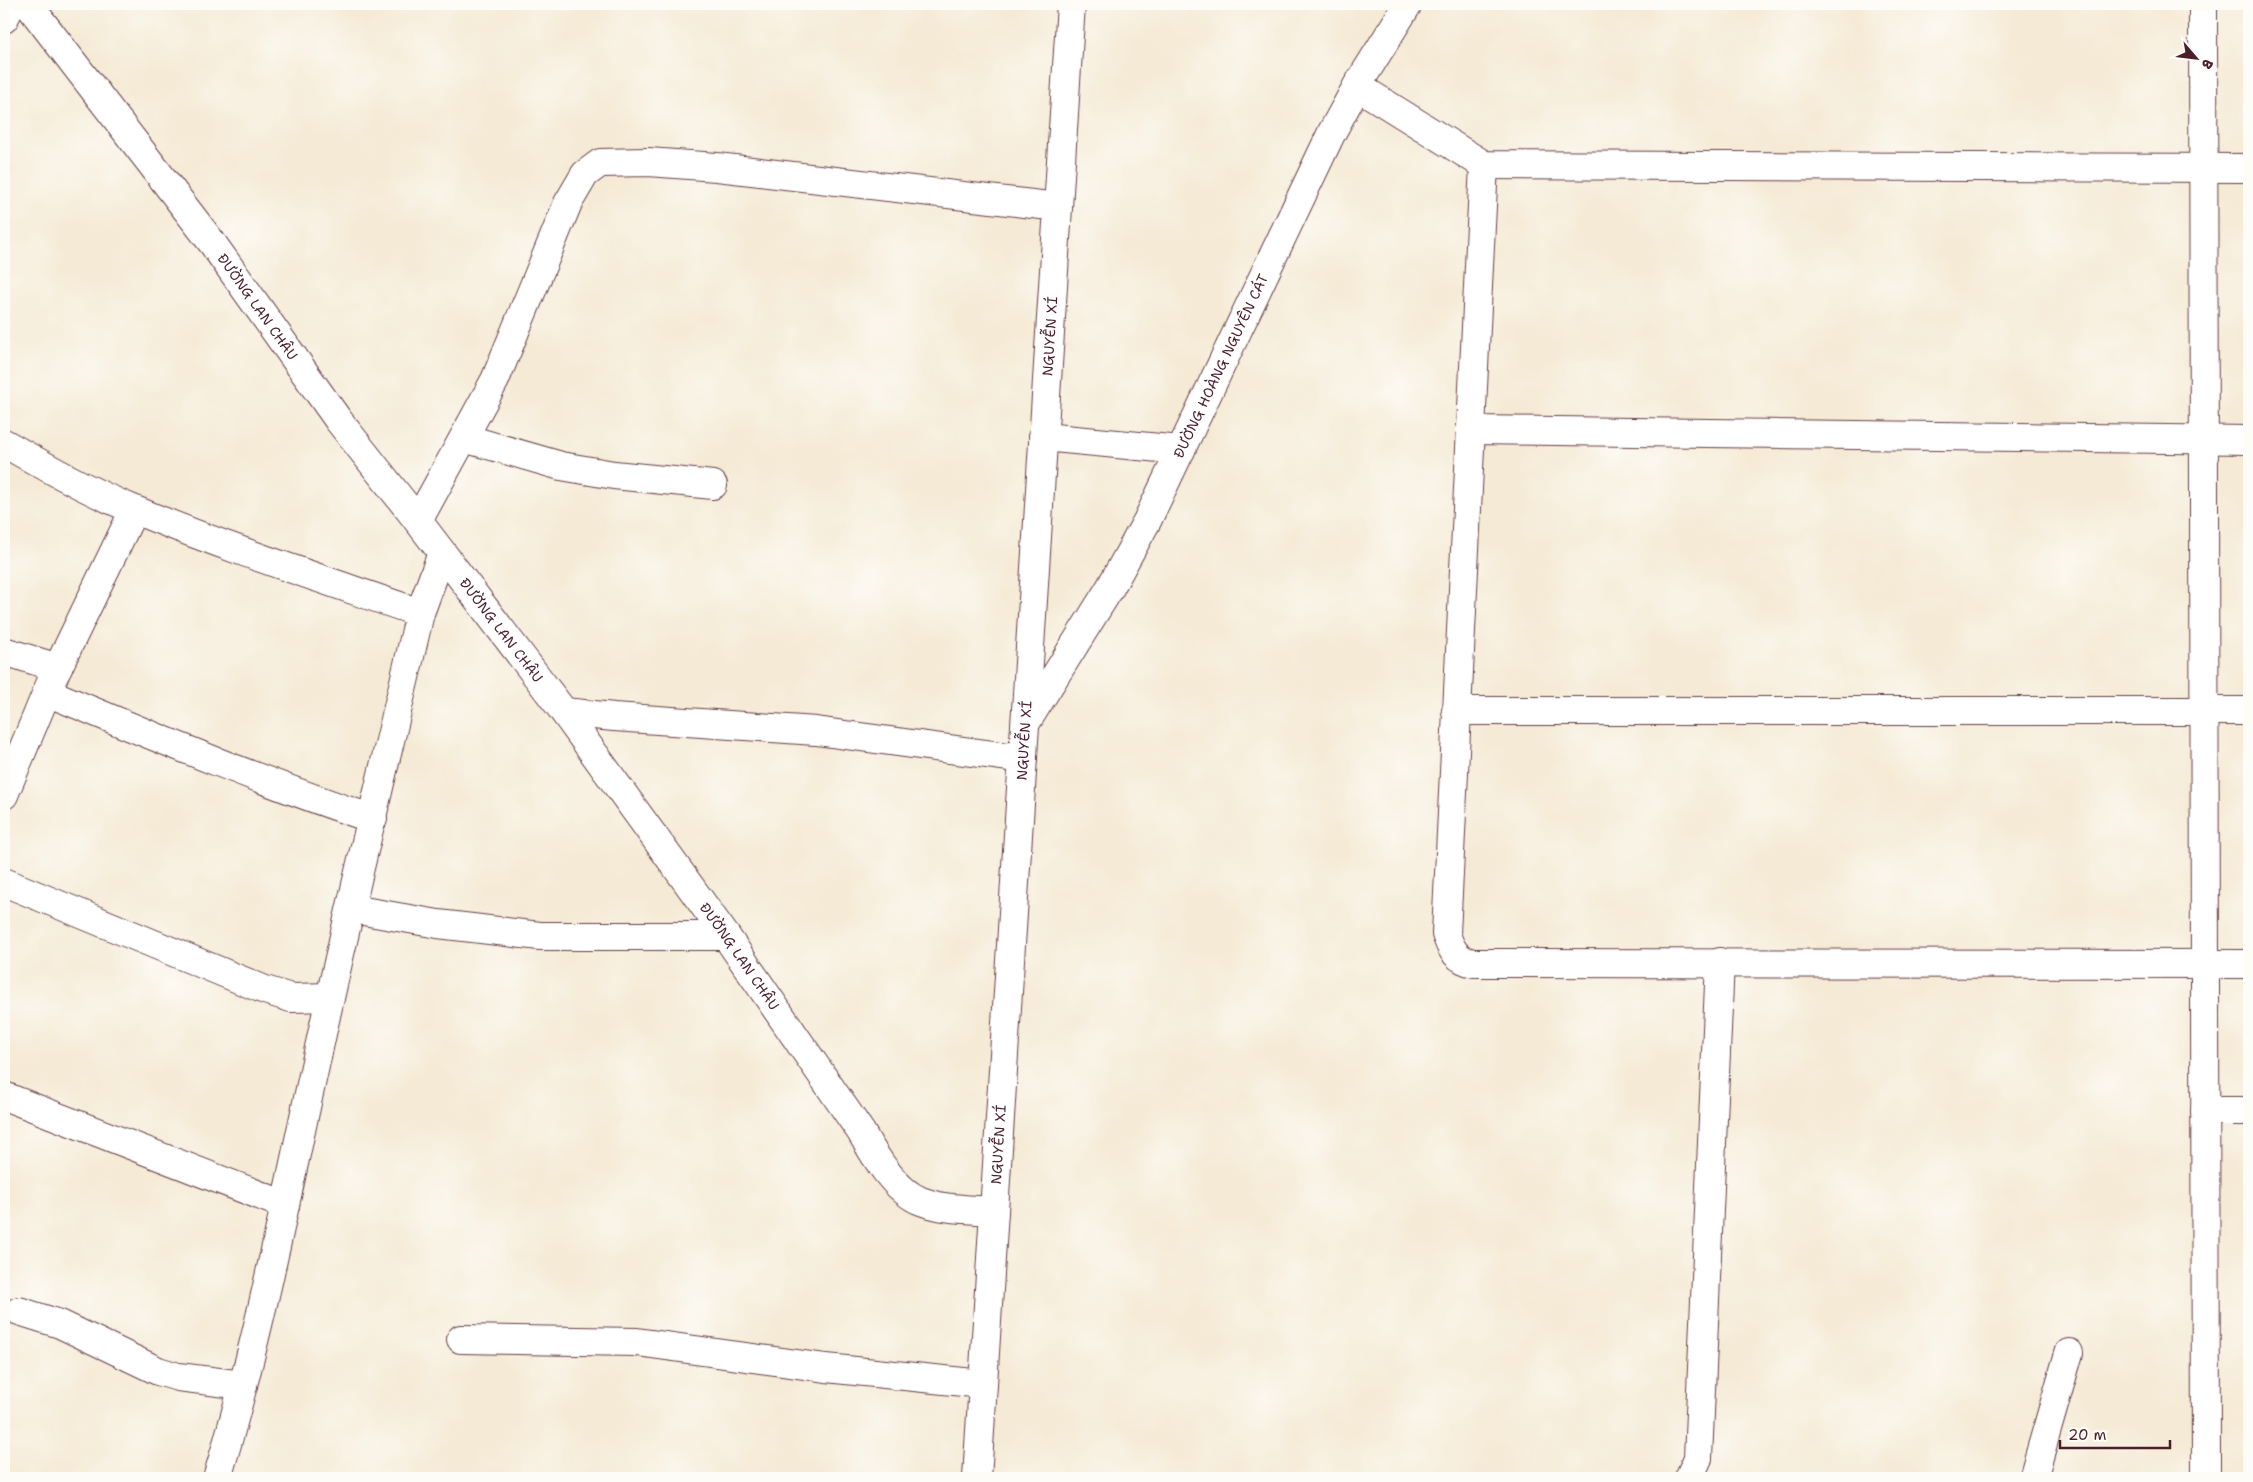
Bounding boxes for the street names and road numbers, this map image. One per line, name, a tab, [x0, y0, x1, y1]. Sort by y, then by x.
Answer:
street label: ĐƯỜNG LAN CHÂU	[214, 250, 302, 364]
street label: ĐƯỜNG HOÀNG NGUYÊN CÁT	[1169, 271, 1272, 461]
street label: NGUYỄN XÍ	[1038, 296, 1061, 377]
street label: ĐƯỜNG LAN CHÂU	[456, 574, 547, 686]
street label: NGUYỄN XÍ	[1013, 700, 1036, 781]
street label: ĐƯỜNG LAN CHÂU	[696, 899, 783, 1013]
street label: NGUYỄN XÍ	[987, 1104, 1010, 1185]

